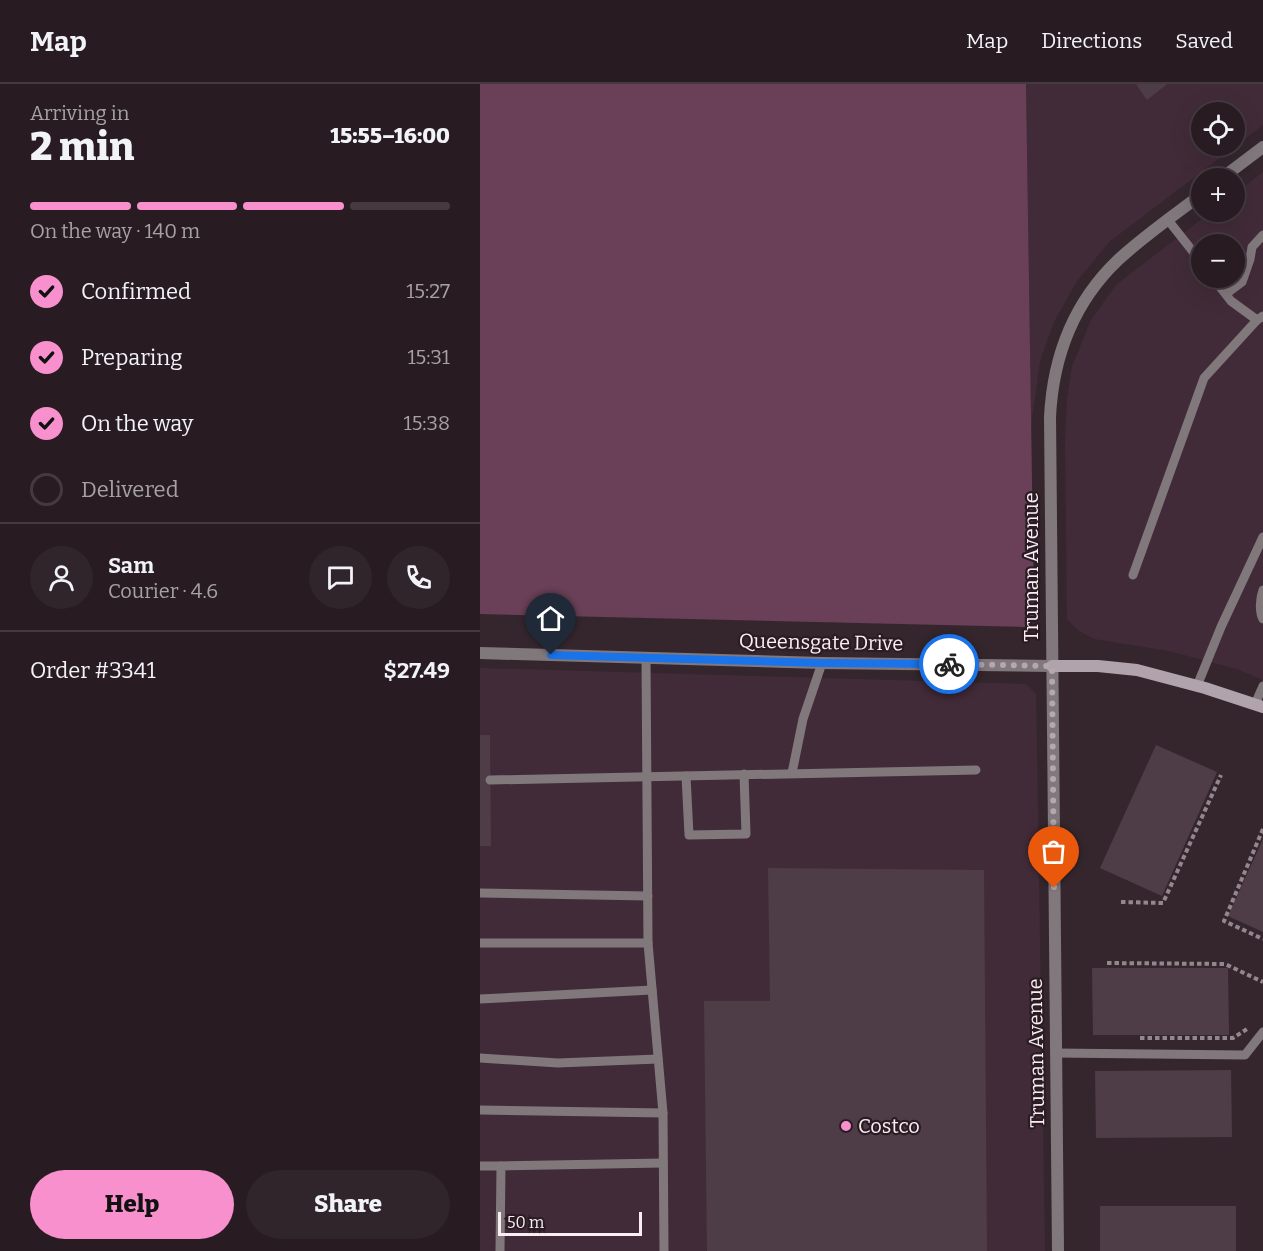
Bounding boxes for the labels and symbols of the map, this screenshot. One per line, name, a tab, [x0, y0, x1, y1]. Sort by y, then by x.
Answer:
street label: Truman Avenue	[1019, 492, 1043, 642]
pin	[525, 593, 576, 655]
street label: Queensgate Drive	[739, 629, 903, 655]
courier	[919, 634, 979, 694]
pin	[1028, 826, 1079, 888]
street label: Truman Avenue	[1023, 978, 1049, 1128]
place label: Costco	[858, 1114, 920, 1138]
marker: Costco	[839, 1119, 853, 1133]
scale bar	[498, 1209, 642, 1236]

